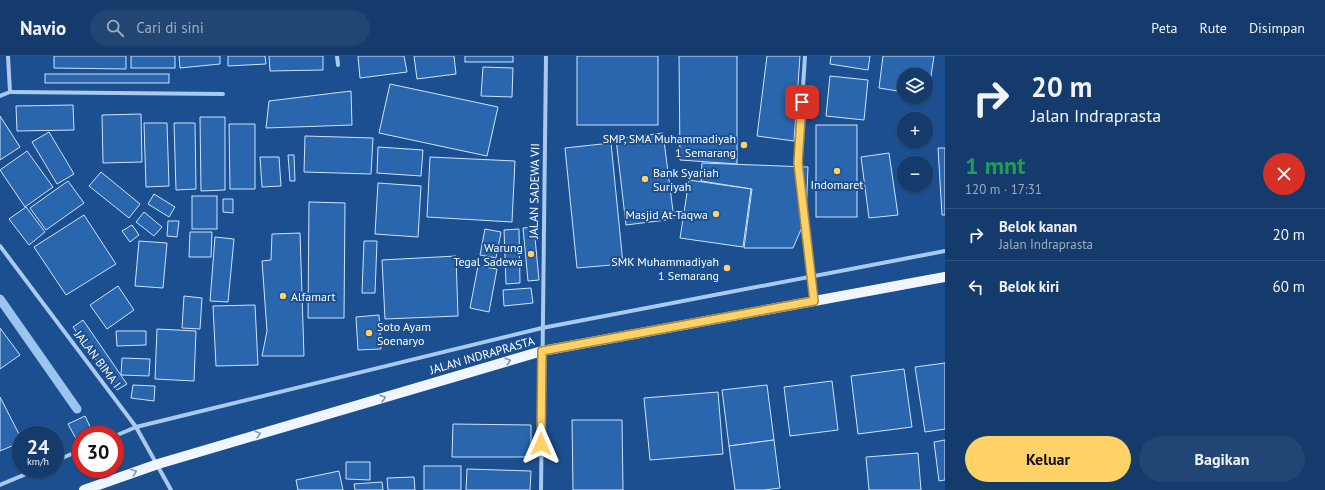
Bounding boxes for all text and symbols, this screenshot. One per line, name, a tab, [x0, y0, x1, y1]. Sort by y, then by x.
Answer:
search box	[90, 10, 370, 46]
text: Navio	[20, 16, 66, 40]
icon: search	[104, 17, 126, 39]
text: Cari di sini	[136, 18, 204, 37]
text: Peta	[1151, 19, 1177, 37]
text: Rute	[1199, 19, 1227, 37]
text: Disimpan	[1249, 19, 1305, 37]
map controls	[897, 68, 933, 192]
button: layers	[897, 68, 933, 104]
text: 20 m	[1031, 68, 1092, 105]
icon: right	[965, 72, 1017, 124]
pin	[785, 85, 819, 119]
icon: arrive	[791, 91, 813, 113]
text: Jalan Indraprasta	[1031, 104, 1161, 127]
button: +	[897, 112, 933, 148]
place label: SMP, SMA Muhammadiyah 1 Semarang	[603, 131, 736, 160]
marker: SMP, SMA Muhammadiyah 1 Semarang	[739, 140, 749, 150]
street label: JALAN SADEWA VII	[526, 143, 542, 240]
text: 1 mnt	[965, 150, 1025, 181]
button: close	[1263, 153, 1305, 195]
button: −	[897, 156, 933, 192]
place label: Bank Syariah Suriyah	[653, 165, 719, 194]
marker: Indomaret	[832, 166, 842, 176]
marker: Bank Syariah Suriyah	[640, 174, 650, 184]
place label: Indomaret	[811, 177, 863, 192]
text: 120 m · 17:31	[965, 181, 1042, 198]
place label: Masjid At-Taqwa	[625, 207, 708, 222]
marker: Masjid At-Taqwa	[711, 209, 721, 219]
text: Belok kanan	[999, 217, 1077, 236]
icon: right	[965, 224, 987, 246]
text: 20 m	[1272, 225, 1305, 244]
text: Jalan Indraprasta	[999, 236, 1093, 253]
place label: Warung Tegal Sadewa	[453, 240, 523, 269]
marker: Warung Tegal Sadewa	[526, 249, 536, 259]
place label: SMK Muhammadiyah 1 Semarang	[611, 254, 719, 283]
marker: SMK Muhammadiyah 1 Semarang	[722, 263, 732, 273]
icon: left	[965, 276, 987, 298]
text: Belok kiri	[999, 277, 1059, 296]
text: 60 m	[1272, 277, 1305, 296]
place label: Alfamart	[291, 289, 336, 304]
marker: Alfamart	[278, 291, 288, 301]
place label: Soto Ayam Soenaryo	[377, 319, 431, 348]
street label: JALAN BIMA I	[71, 326, 125, 391]
marker: Soto Ayam Soenaryo	[364, 328, 374, 338]
street label: JALAN INDRAPRASTA	[427, 333, 536, 377]
one-way arrow	[504, 357, 511, 366]
one-way arrow	[380, 394, 387, 403]
position arrow	[520, 423, 562, 465]
speed limit sign: 30	[72, 426, 124, 478]
one-way arrow	[255, 430, 262, 439]
text: 24	[27, 434, 49, 460]
button: Keluar	[965, 436, 1131, 482]
button: Bagikan	[1139, 436, 1305, 482]
text: km/h	[27, 455, 49, 468]
one-way arrow	[131, 469, 138, 477]

